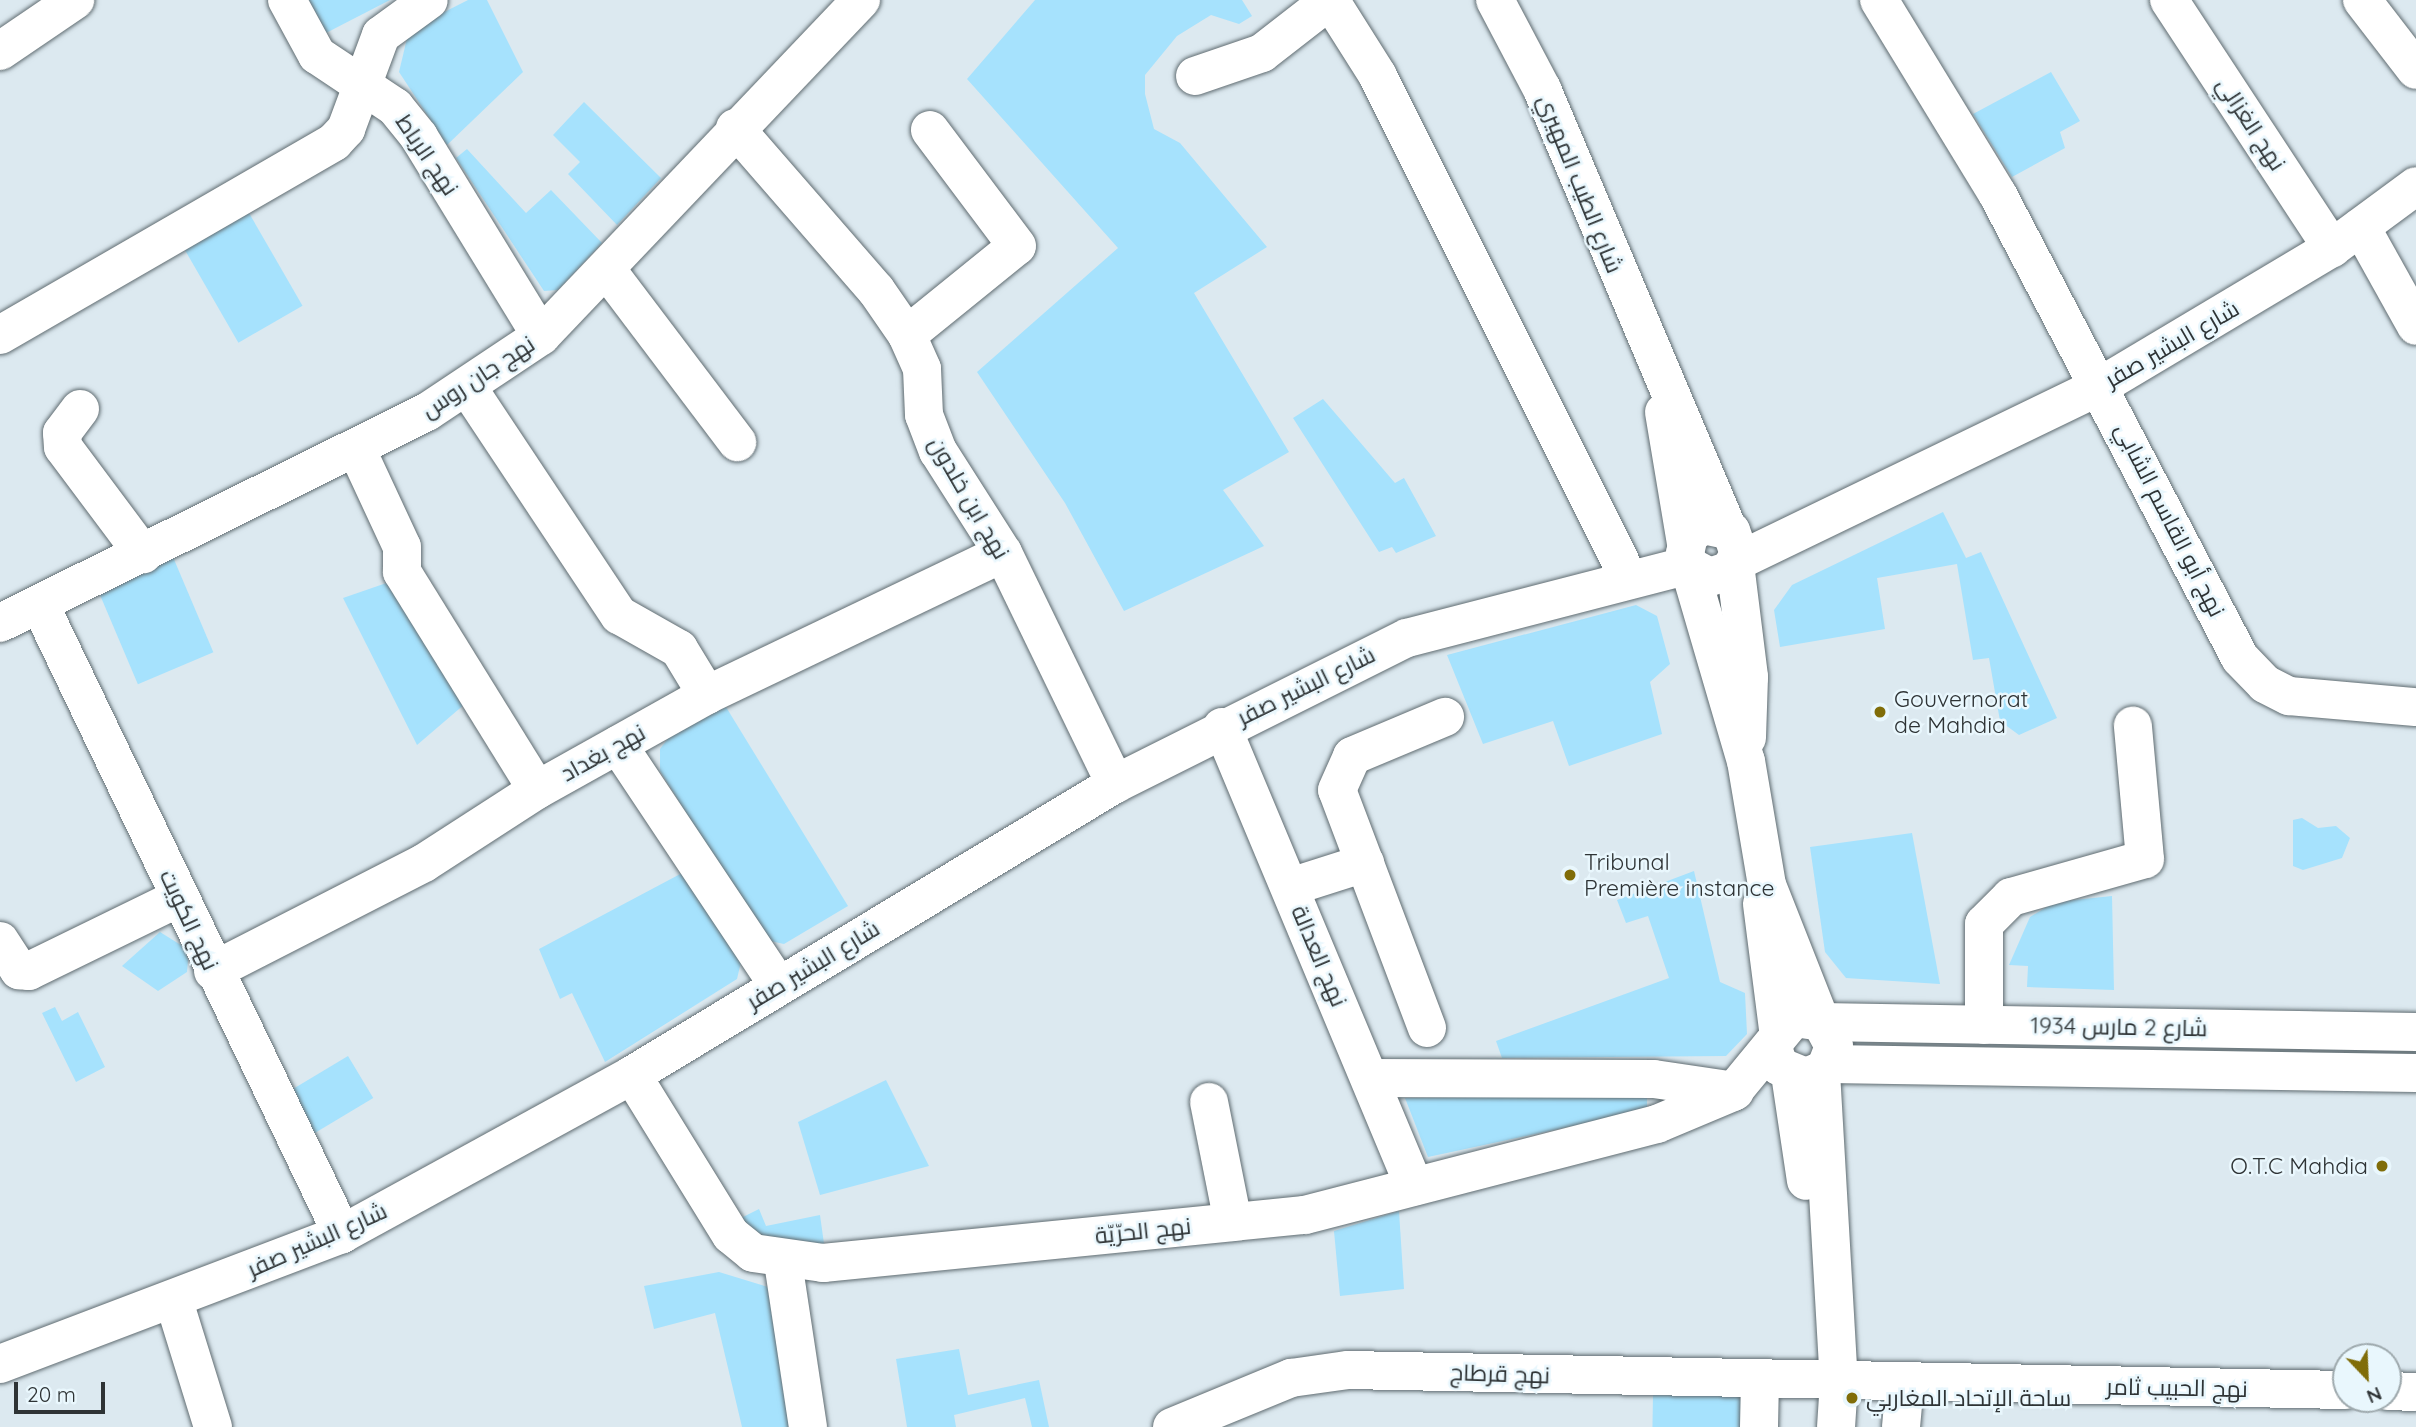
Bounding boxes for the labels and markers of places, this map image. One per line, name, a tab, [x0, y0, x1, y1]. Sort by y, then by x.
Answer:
place label: Gouvernorat de Mahdia	[1894, 685, 2028, 739]
marker: Gouvernorat de Mahdia	[1872, 704, 1888, 720]
place label: Tribunal Première instance	[1584, 848, 1775, 902]
marker: Tribunal Première instance	[1562, 867, 1578, 883]
place label: O.T.C Mahdia	[2230, 1152, 2368, 1180]
marker: O.T.C Mahdia	[2374, 1158, 2390, 1174]
place label: ساحة الإتحاد المغاربي	[1866, 1384, 2071, 1412]
marker: ساحة الإتحاد المغاربي	[1844, 1390, 1860, 1406]

